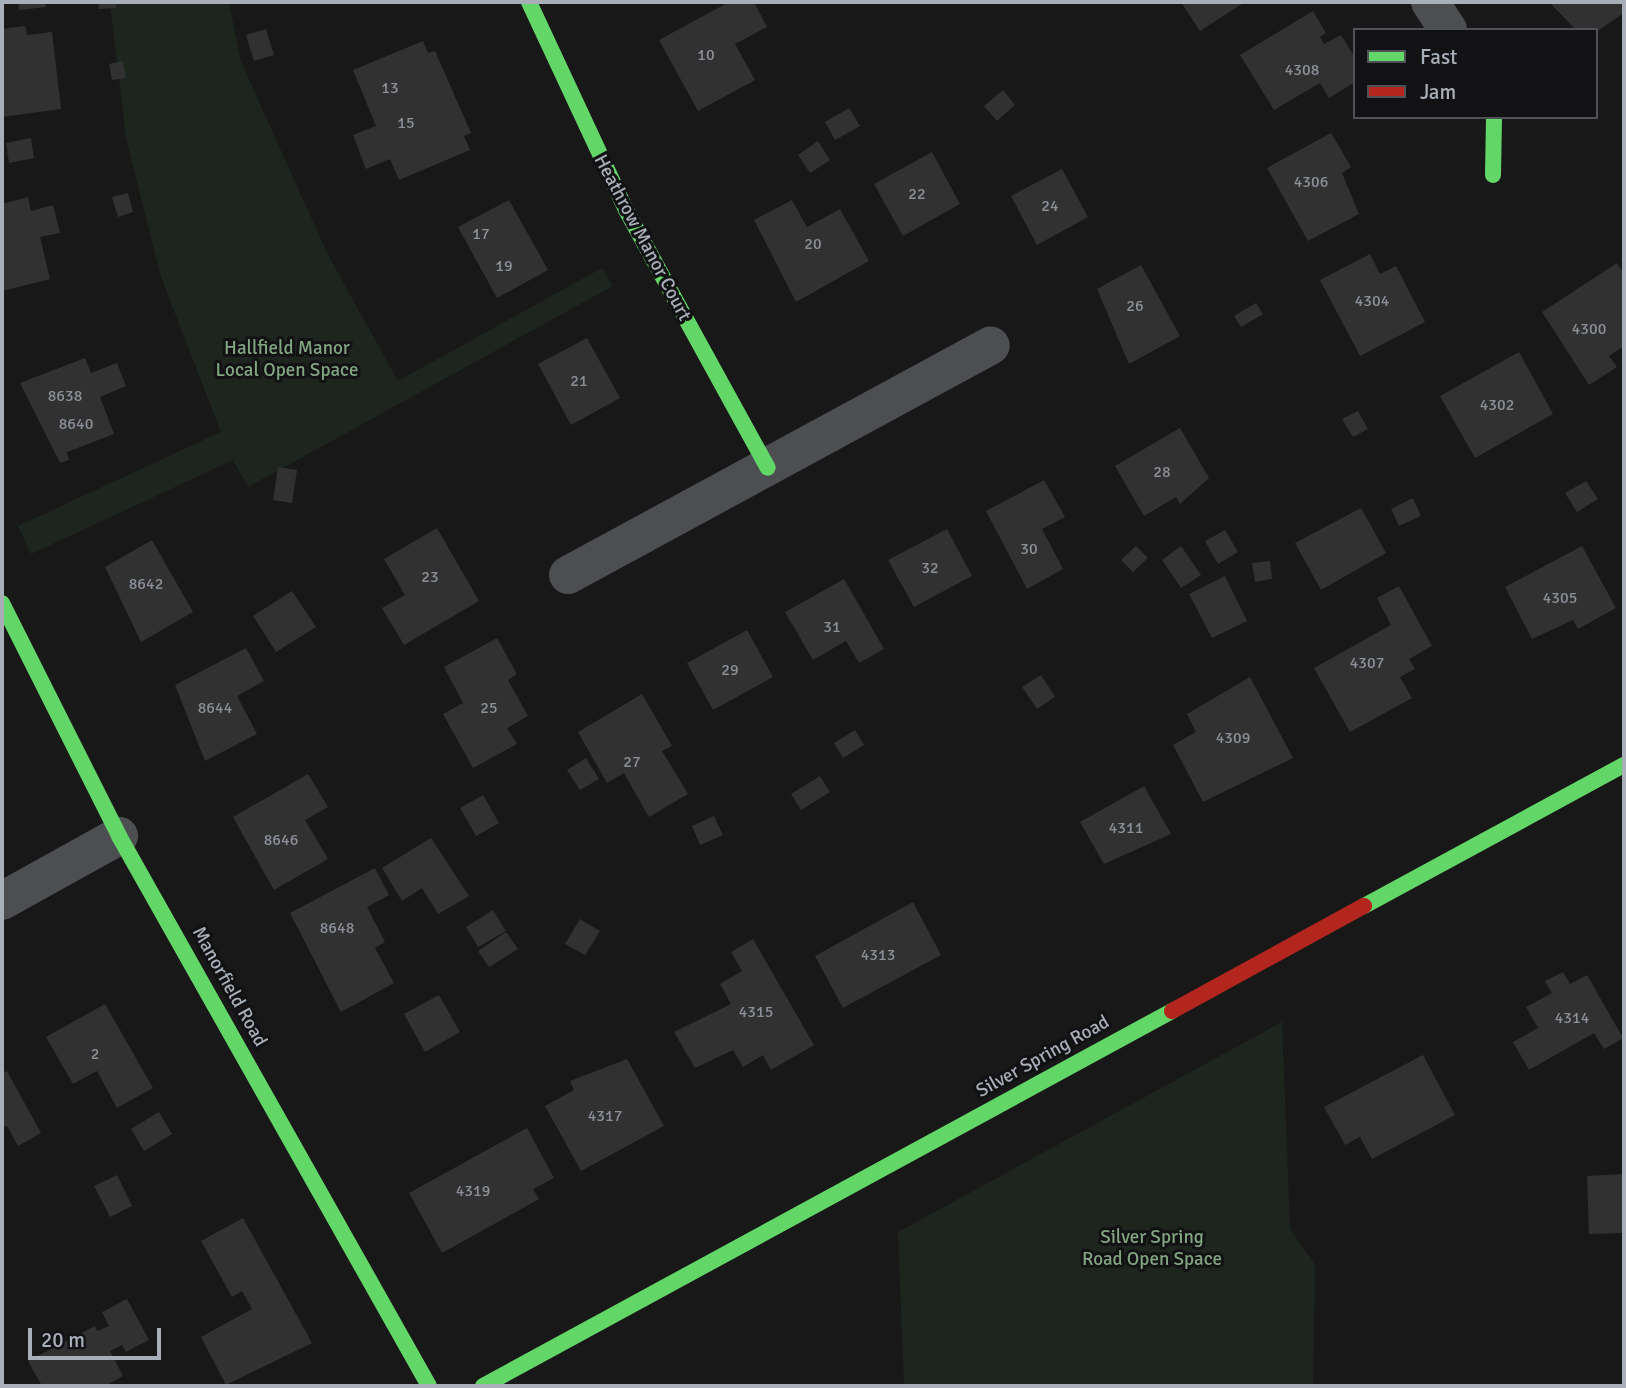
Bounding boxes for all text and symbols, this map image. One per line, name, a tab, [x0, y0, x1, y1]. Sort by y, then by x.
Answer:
legend	[1353, 28, 1598, 119]
text: Fast	[1420, 44, 1457, 70]
house number: 10	[697, 45, 715, 65]
house number: 4308	[1285, 60, 1319, 80]
house number: 13	[381, 78, 399, 98]
text: Jam	[1420, 79, 1456, 105]
house number: 15	[397, 113, 415, 133]
street label: Heathrow Manor Court	[589, 151, 695, 325]
house number: 4306	[1294, 172, 1328, 192]
house number: 22	[908, 184, 926, 204]
house number: 24	[1041, 196, 1059, 216]
house number: 17	[472, 224, 490, 244]
house number: 20	[804, 234, 822, 254]
house number: 19	[495, 256, 513, 276]
house number: 4304	[1355, 291, 1389, 311]
house number: 26	[1126, 296, 1144, 316]
house number: 4300	[1572, 319, 1606, 339]
park label: Hallfield Manor Local Open Space	[216, 338, 358, 382]
house number: 21	[570, 371, 588, 391]
house number: 8638	[48, 386, 82, 406]
house number: 4302	[1480, 395, 1514, 415]
house number: 8640	[59, 414, 93, 434]
house number: 28	[1153, 462, 1171, 482]
house number: 30	[1020, 539, 1038, 559]
house number: 32	[921, 558, 939, 578]
house number: 23	[421, 567, 439, 587]
house number: 8642	[129, 574, 163, 594]
house number: 4305	[1543, 588, 1577, 608]
house number: 31	[823, 617, 841, 637]
house number: 4307	[1350, 653, 1384, 673]
house number: 29	[721, 660, 739, 680]
house number: 8644	[198, 698, 232, 718]
house number: 25	[480, 698, 498, 718]
house number: 4309	[1216, 728, 1250, 748]
house number: 27	[623, 752, 641, 772]
house number: 4311	[1109, 818, 1143, 838]
house number: 8646	[264, 830, 298, 850]
house number: 8648	[320, 918, 354, 938]
street label: Manorfield Road	[187, 923, 271, 1051]
house number: 4313	[861, 945, 895, 965]
house number: 4315	[739, 1002, 773, 1022]
house number: 4314	[1555, 1008, 1589, 1028]
street label: Silver Spring Road	[973, 1011, 1113, 1103]
house number: 2	[91, 1044, 99, 1064]
house number: 4317	[588, 1106, 622, 1126]
house number: 4319	[456, 1181, 490, 1201]
park label: Silver Spring Road Open Space	[1082, 1227, 1222, 1271]
scale bar	[32, 1314, 164, 1358]
text: 20 m	[41, 1327, 85, 1353]

